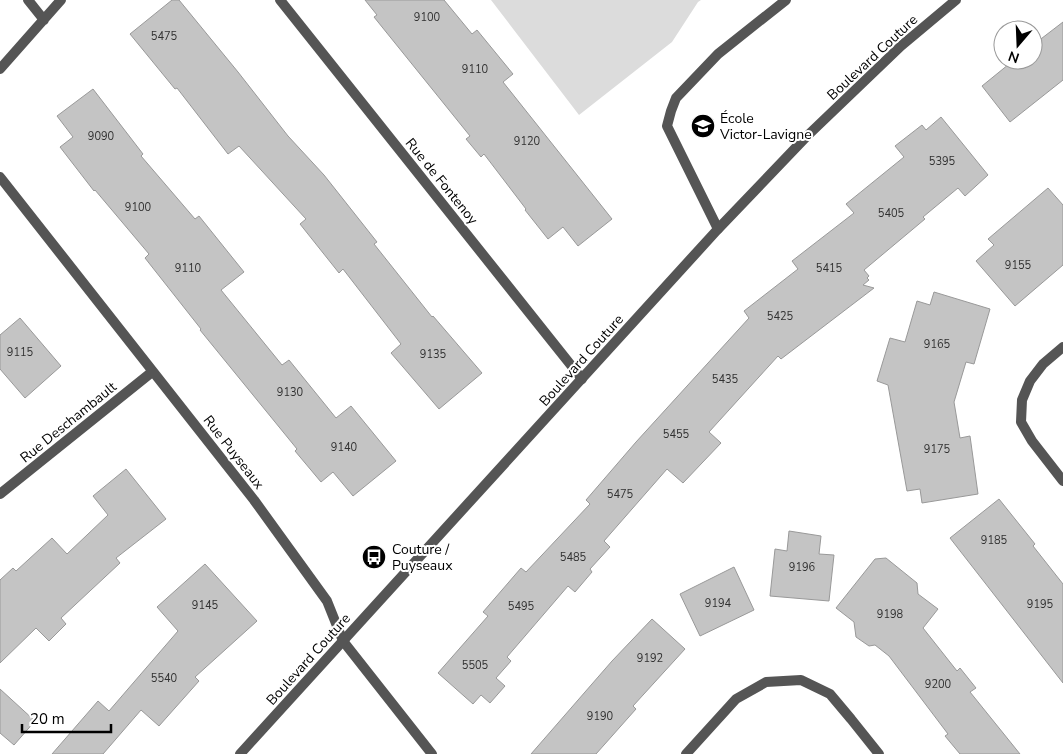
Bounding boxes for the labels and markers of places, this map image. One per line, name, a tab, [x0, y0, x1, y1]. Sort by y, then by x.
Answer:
place label: École Victor-Lavigne	[719, 109, 812, 144]
school or university icon: École Victor-Lavigne	[690, 113, 716, 139]
place label: Couture / Puyseaux	[392, 540, 453, 575]
bus stop icon: Couture / Puyseaux	[361, 544, 387, 570]

